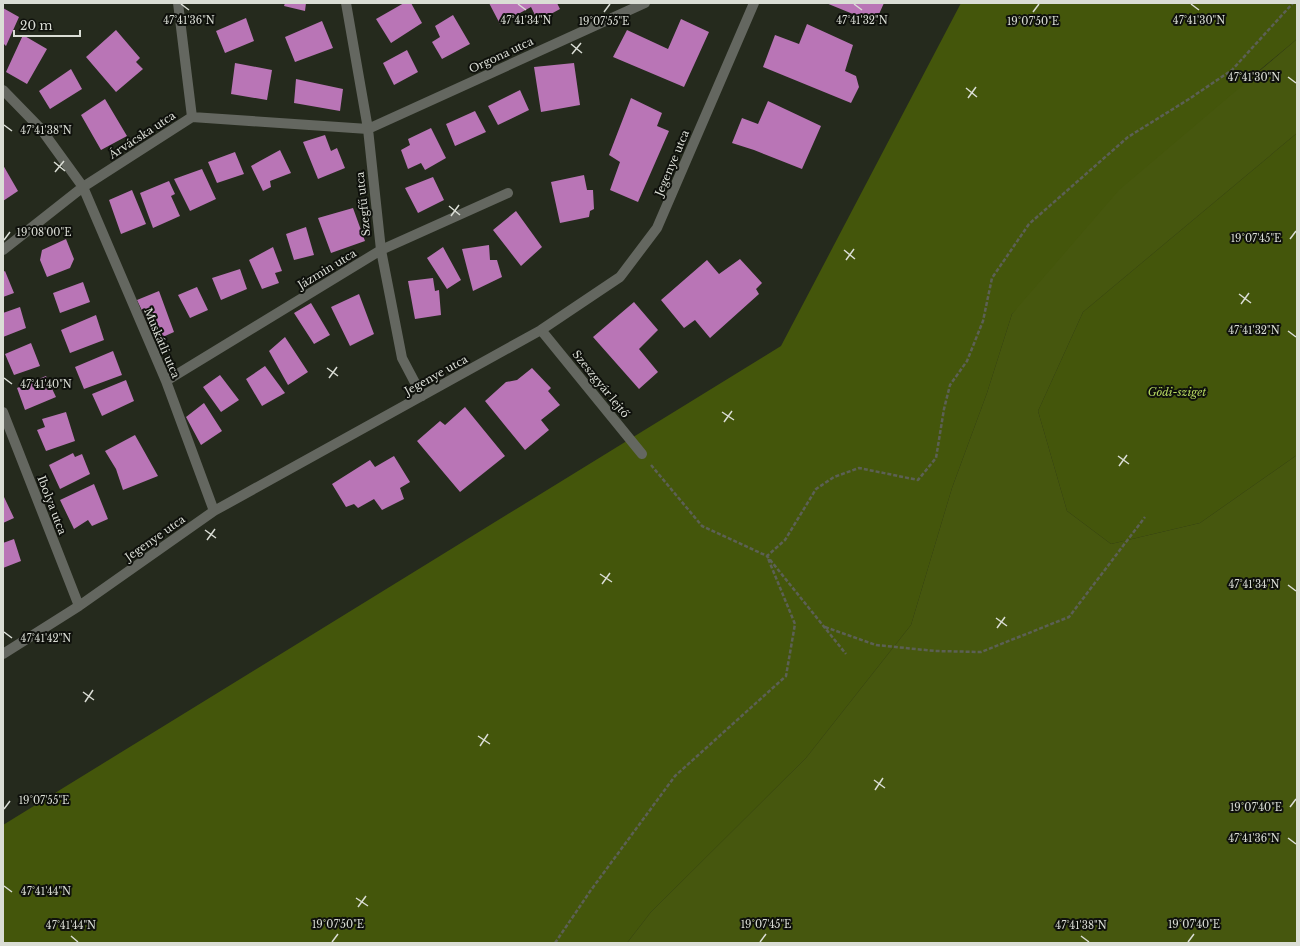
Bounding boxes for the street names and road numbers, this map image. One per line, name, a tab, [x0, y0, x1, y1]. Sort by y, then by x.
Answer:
street label: Orgona utca	[466, 34, 536, 76]
street label: Árvácska utca	[105, 108, 179, 162]
street label: Jegenye utca	[651, 127, 693, 200]
street label: Szegfű utca	[353, 170, 373, 237]
street label: Jázmin utca	[293, 246, 360, 293]
street label: Muskátli utca	[141, 306, 183, 381]
street label: Szeszgyár lejtő	[569, 347, 633, 421]
street label: Jegenye utca	[400, 351, 471, 399]
street label: Ibolya utca	[34, 474, 70, 537]
street label: Jegenye utca	[121, 512, 189, 565]

